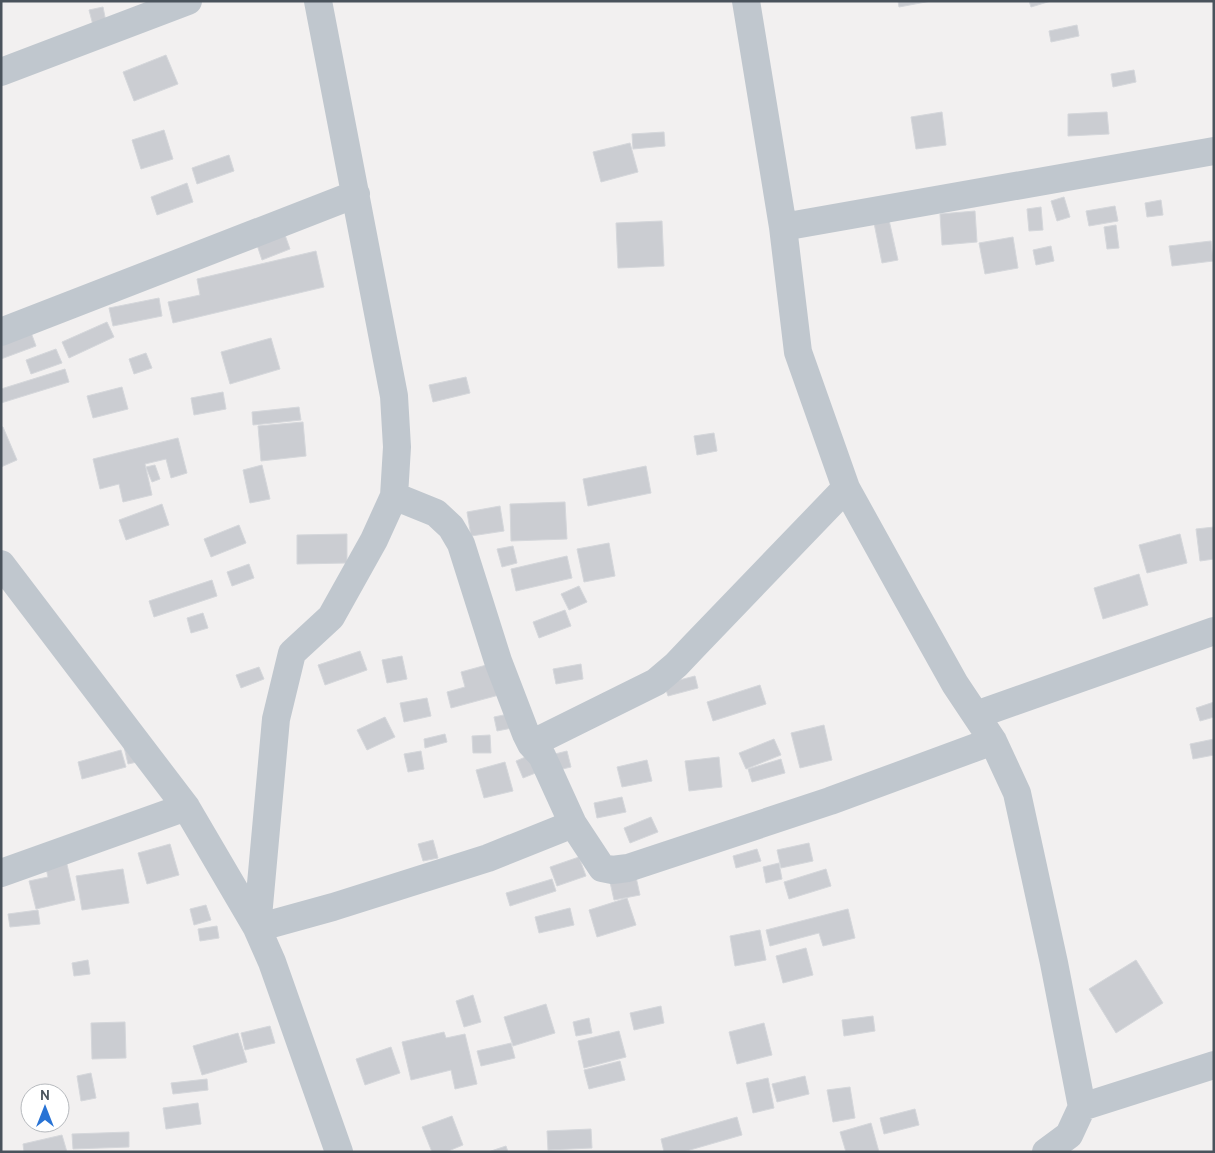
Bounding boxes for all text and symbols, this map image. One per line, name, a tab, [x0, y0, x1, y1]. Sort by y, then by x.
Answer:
north arrow	[20, 1083, 70, 1133]
text: N	[40, 1086, 50, 1104]

